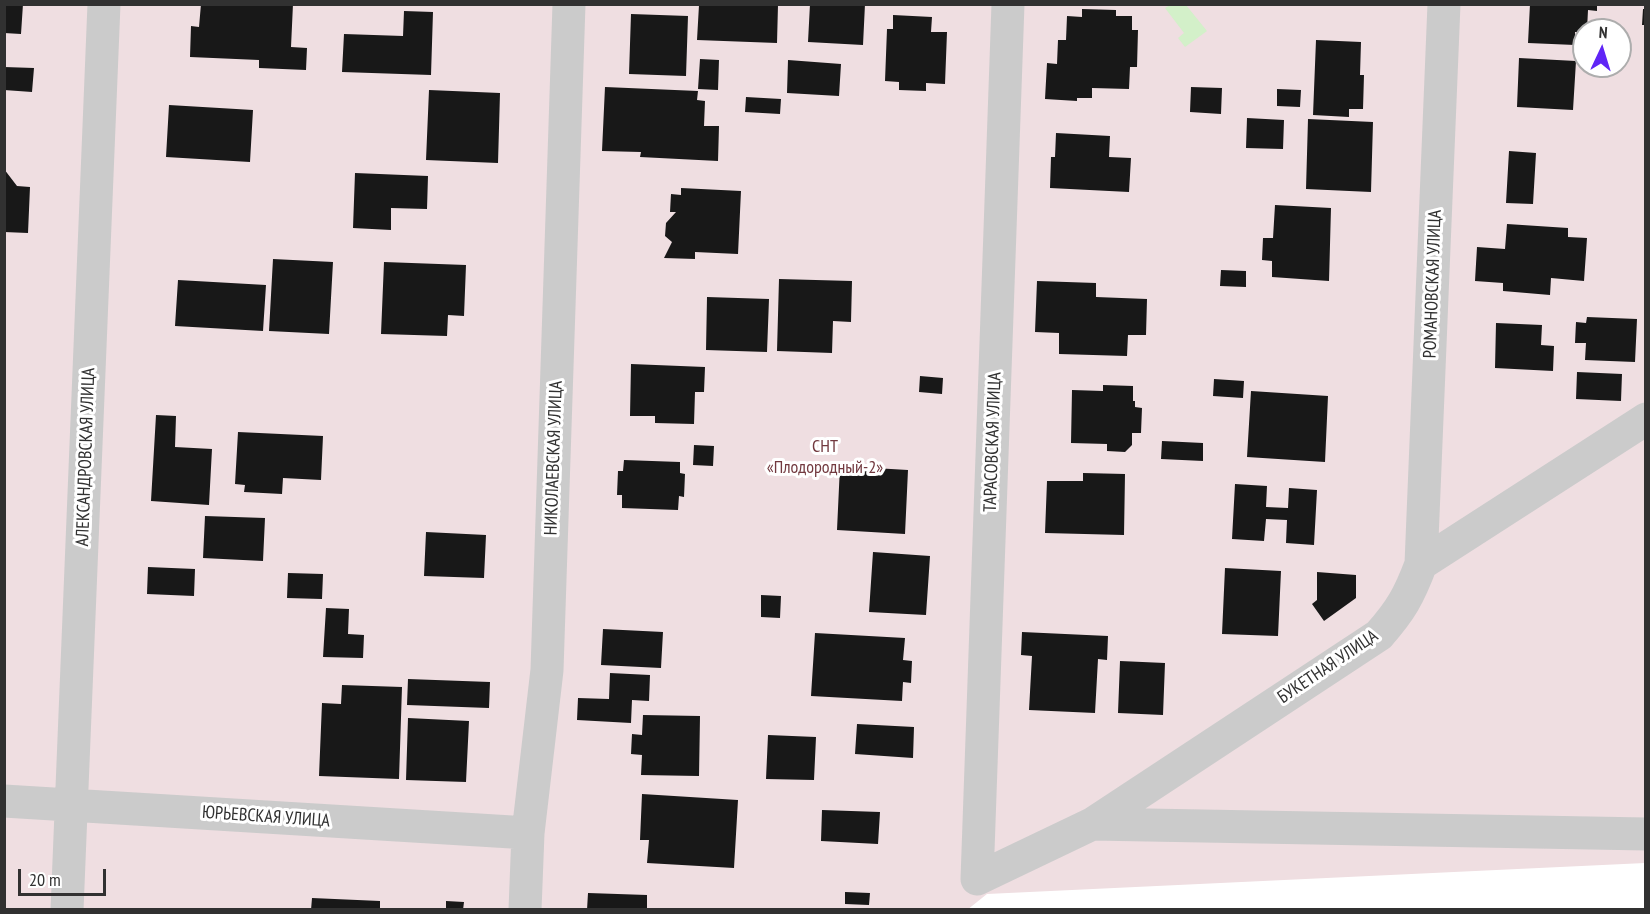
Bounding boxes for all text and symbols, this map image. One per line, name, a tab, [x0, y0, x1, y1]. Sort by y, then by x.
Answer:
north arrow	[1572, 18, 1632, 78]
text: N	[1598, 22, 1608, 42]
street label: РОМАНОВСКАЯ УЛИЦА	[1420, 209, 1446, 359]
street label: АЛЕКСАНДРОВСКАЯ УЛИЦА	[72, 367, 100, 547]
street label: ТАРАСОВСКАЯ УЛИЦА	[980, 372, 1006, 512]
street label: НИКОЛАЕВСКАЯ УЛИЦА	[541, 380, 567, 536]
park label: СНТ «Плодородный-2»	[767, 436, 883, 478]
street label: БУКЕТНАЯ УЛИЦА	[1274, 626, 1382, 708]
street label: ЮРЬЕВСКАЯ УЛИЦА	[201, 802, 331, 832]
scale bar	[21, 857, 110, 895]
text: 20 m	[29, 868, 61, 891]

